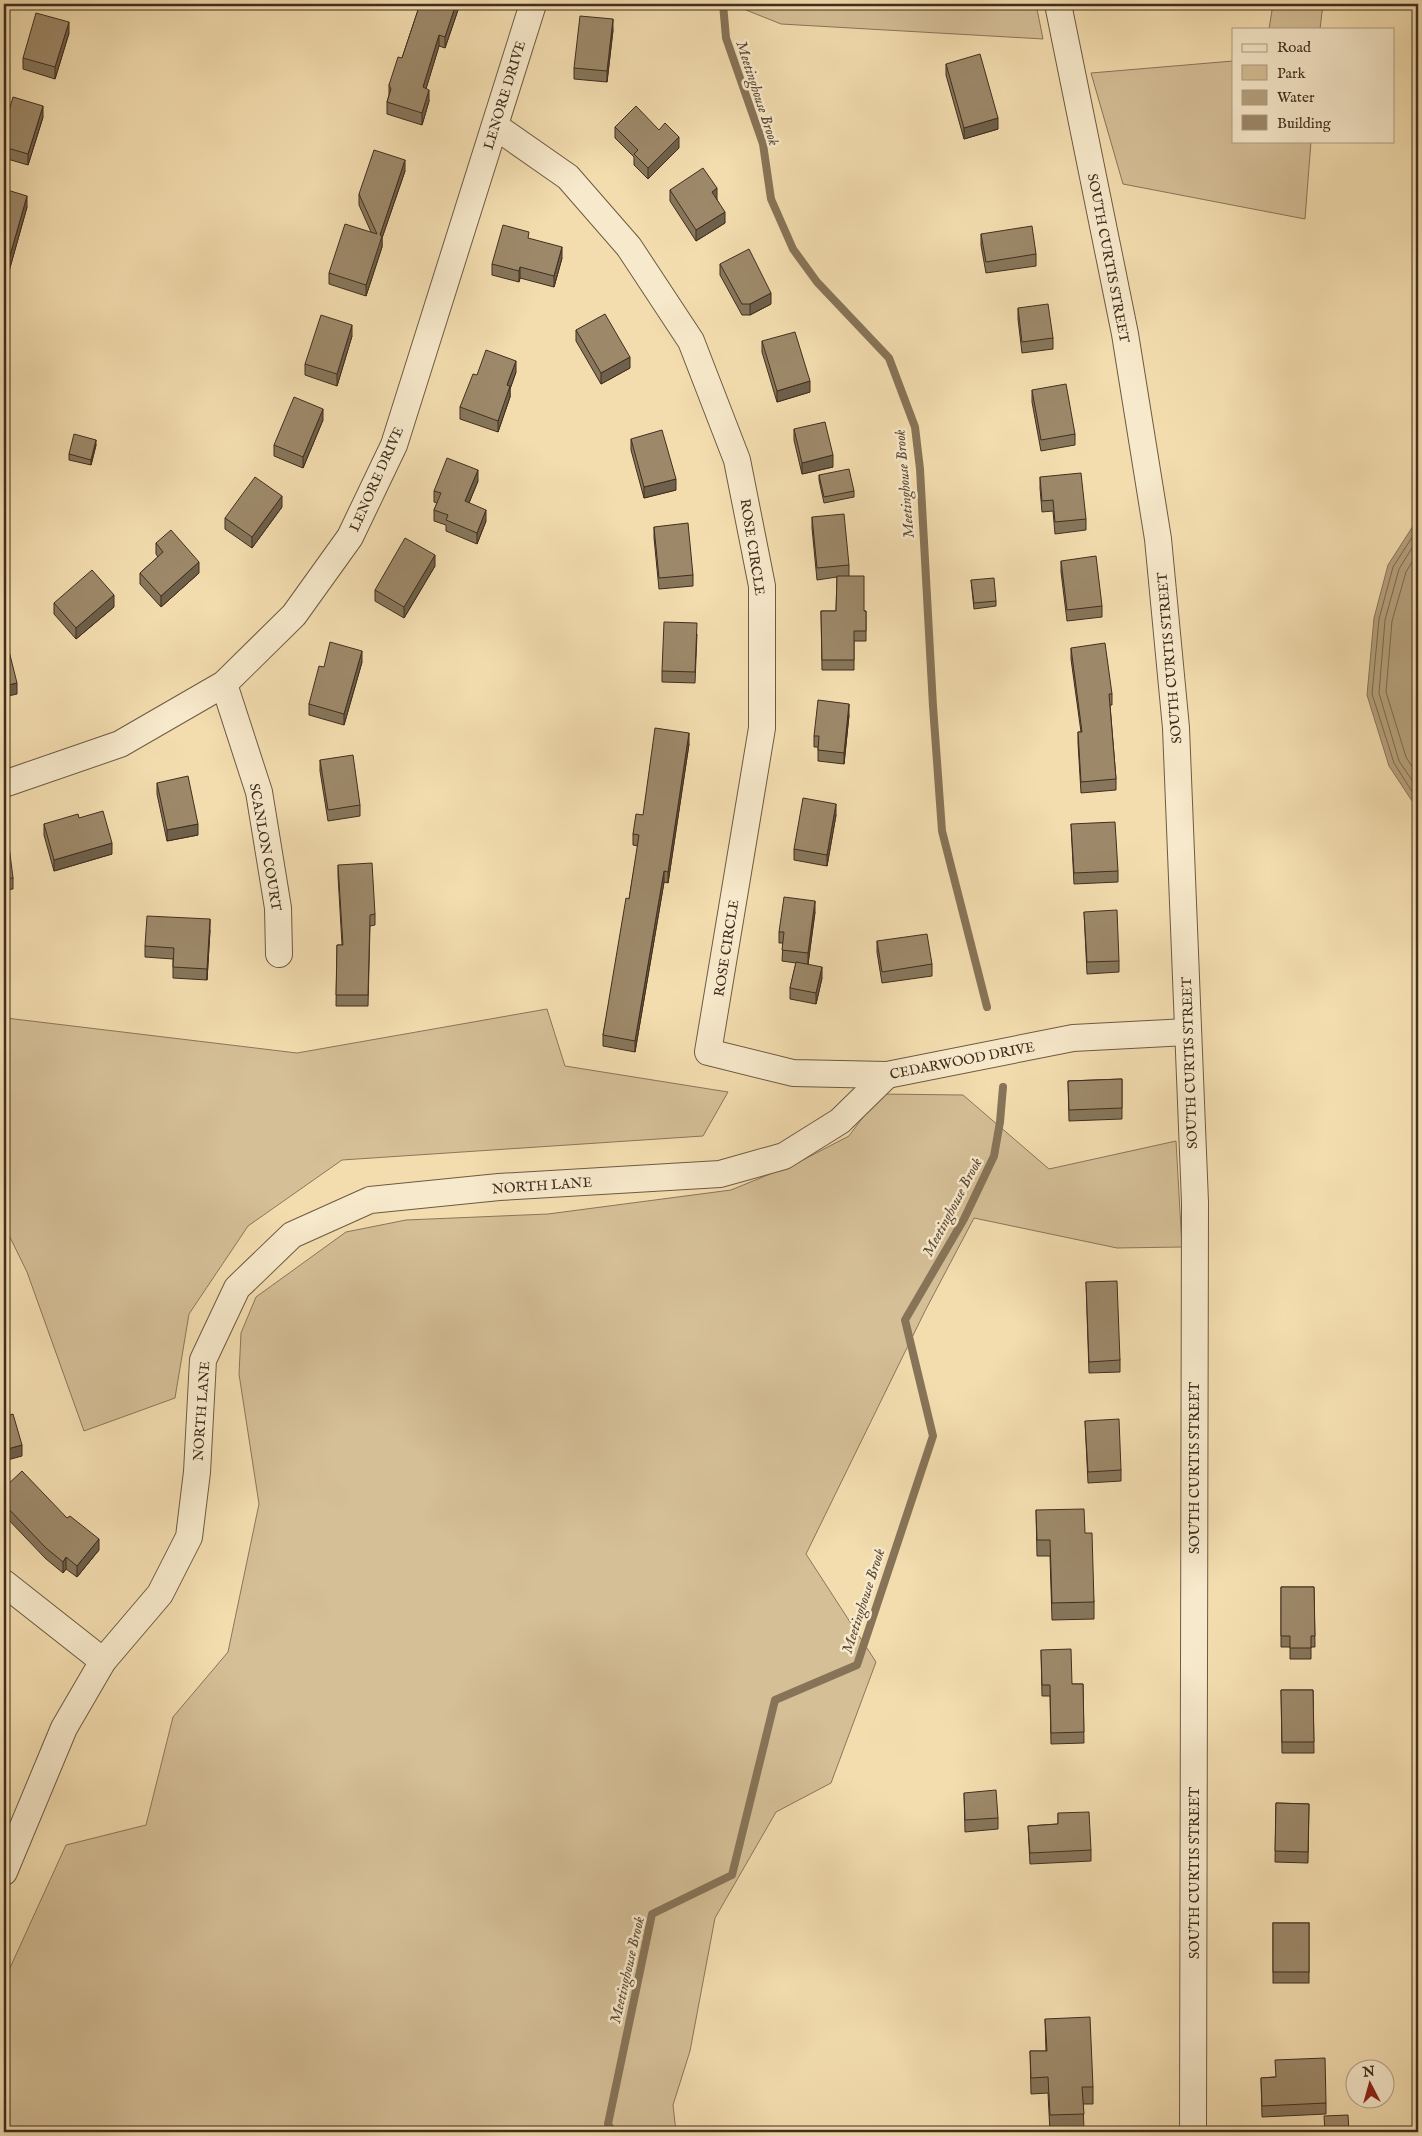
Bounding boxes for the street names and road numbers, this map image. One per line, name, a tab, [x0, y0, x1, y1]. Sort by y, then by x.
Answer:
street label: LENORE DRIVE	[480, 38, 530, 152]
street label: SOUTH CURTIS STREET	[1083, 172, 1133, 345]
street label: LENORE DRIVE	[346, 424, 408, 535]
street label: ROSE CIRCLE	[735, 497, 769, 597]
street label: SOUTH CURTIS STREET	[1153, 571, 1186, 744]
street label: SCANLON COURT	[245, 782, 285, 913]
street label: ROSE CIRCLE	[710, 898, 744, 998]
street label: SOUTH CURTIS STREET	[1178, 976, 1202, 1149]
street label: CEDARWOOD DRIVE	[888, 1038, 1036, 1084]
street label: NORTH LANE	[491, 1174, 593, 1198]
street label: NORTH LANE	[190, 1360, 214, 1462]
street label: SOUTH CURTIS STREET	[1186, 1381, 1204, 1554]
street label: SOUTH CURTIS STREET	[1186, 1786, 1204, 1959]

